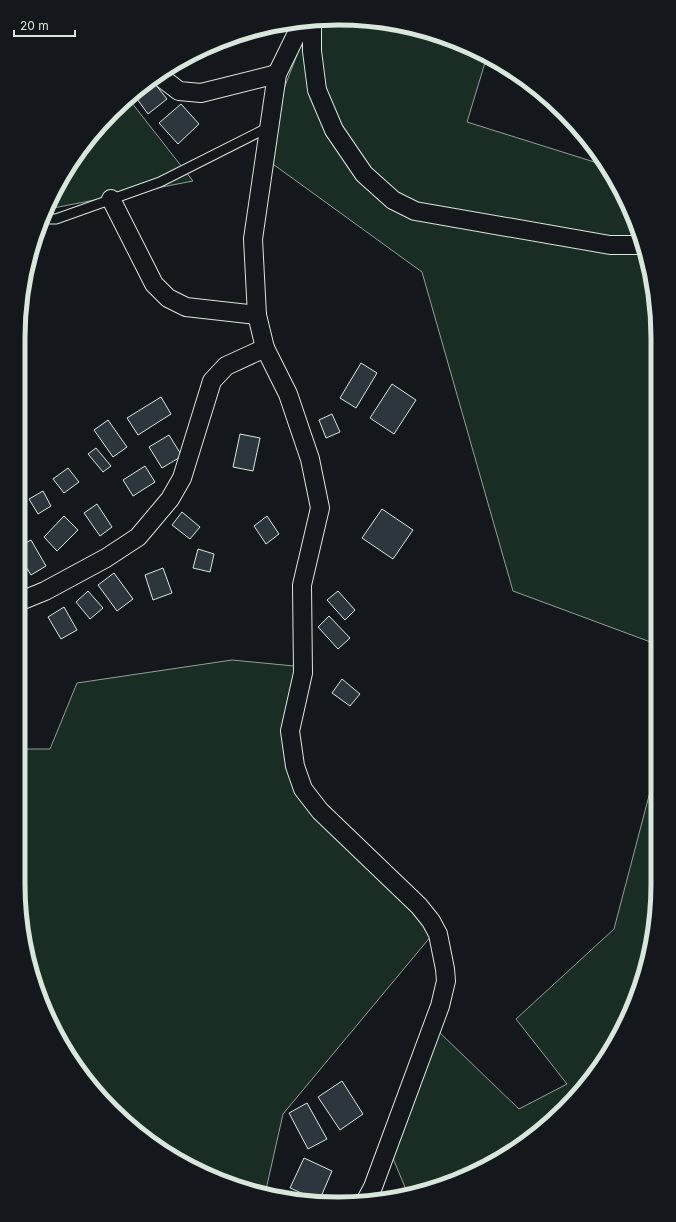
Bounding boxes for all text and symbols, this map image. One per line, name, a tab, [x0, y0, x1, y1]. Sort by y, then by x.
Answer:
scale bar	[14, 12, 75, 38]
text: 20 m	[20, 18, 49, 33]

